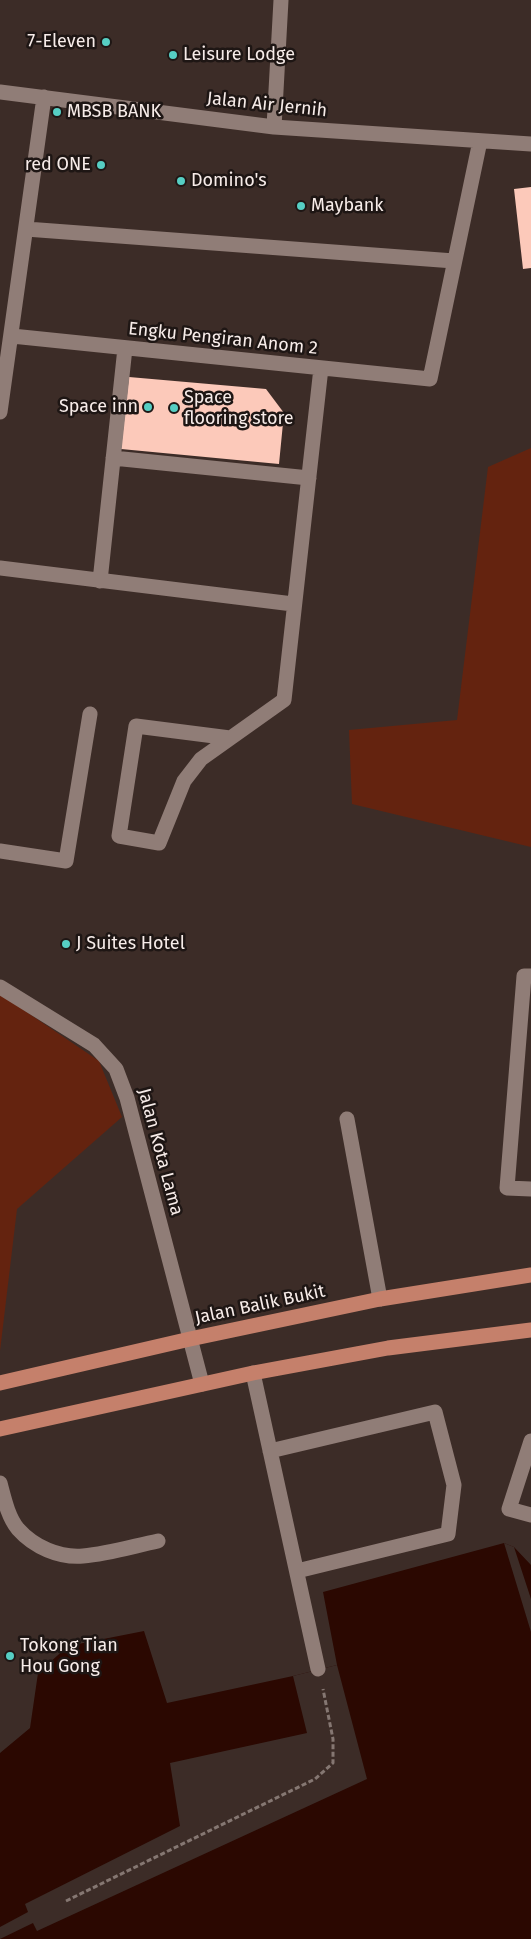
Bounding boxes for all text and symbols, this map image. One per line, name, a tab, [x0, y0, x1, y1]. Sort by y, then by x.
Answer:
place label: 7-Eleven	[27, 31, 96, 53]
marker: 7-Eleven	[100, 36, 112, 48]
place label: Leisure Lodge	[183, 44, 295, 66]
marker: Leisure Lodge	[167, 49, 179, 61]
street label: Jalan Air Jernih	[206, 88, 328, 122]
place label: MBSB BANK	[67, 101, 161, 123]
marker: MBSB BANK	[51, 106, 63, 118]
place label: red ONE	[25, 154, 91, 176]
marker: red ONE	[95, 159, 107, 171]
place label: Domino's	[191, 170, 267, 192]
marker: Domino's	[175, 175, 187, 187]
place label: Maybank	[311, 195, 383, 217]
marker: Maybank	[295, 200, 307, 212]
street label: Engku Pengiran Anom 2	[127, 318, 319, 360]
place label: Space flooring store	[184, 387, 294, 429]
place label: Space inn	[59, 396, 138, 418]
marker: Space inn	[142, 401, 154, 413]
marker: Space flooring store	[168, 402, 180, 414]
place label: J Suites Hotel	[76, 933, 185, 955]
marker: J Suites Hotel	[60, 938, 72, 950]
street label: Jalan Kota Lama	[133, 1086, 187, 1218]
street label: Jalan Balik Bukit	[193, 1281, 327, 1329]
place label: Tokong Tian Hou Gong	[20, 1635, 118, 1678]
marker: Tokong Tian Hou Gong	[4, 1650, 16, 1662]

